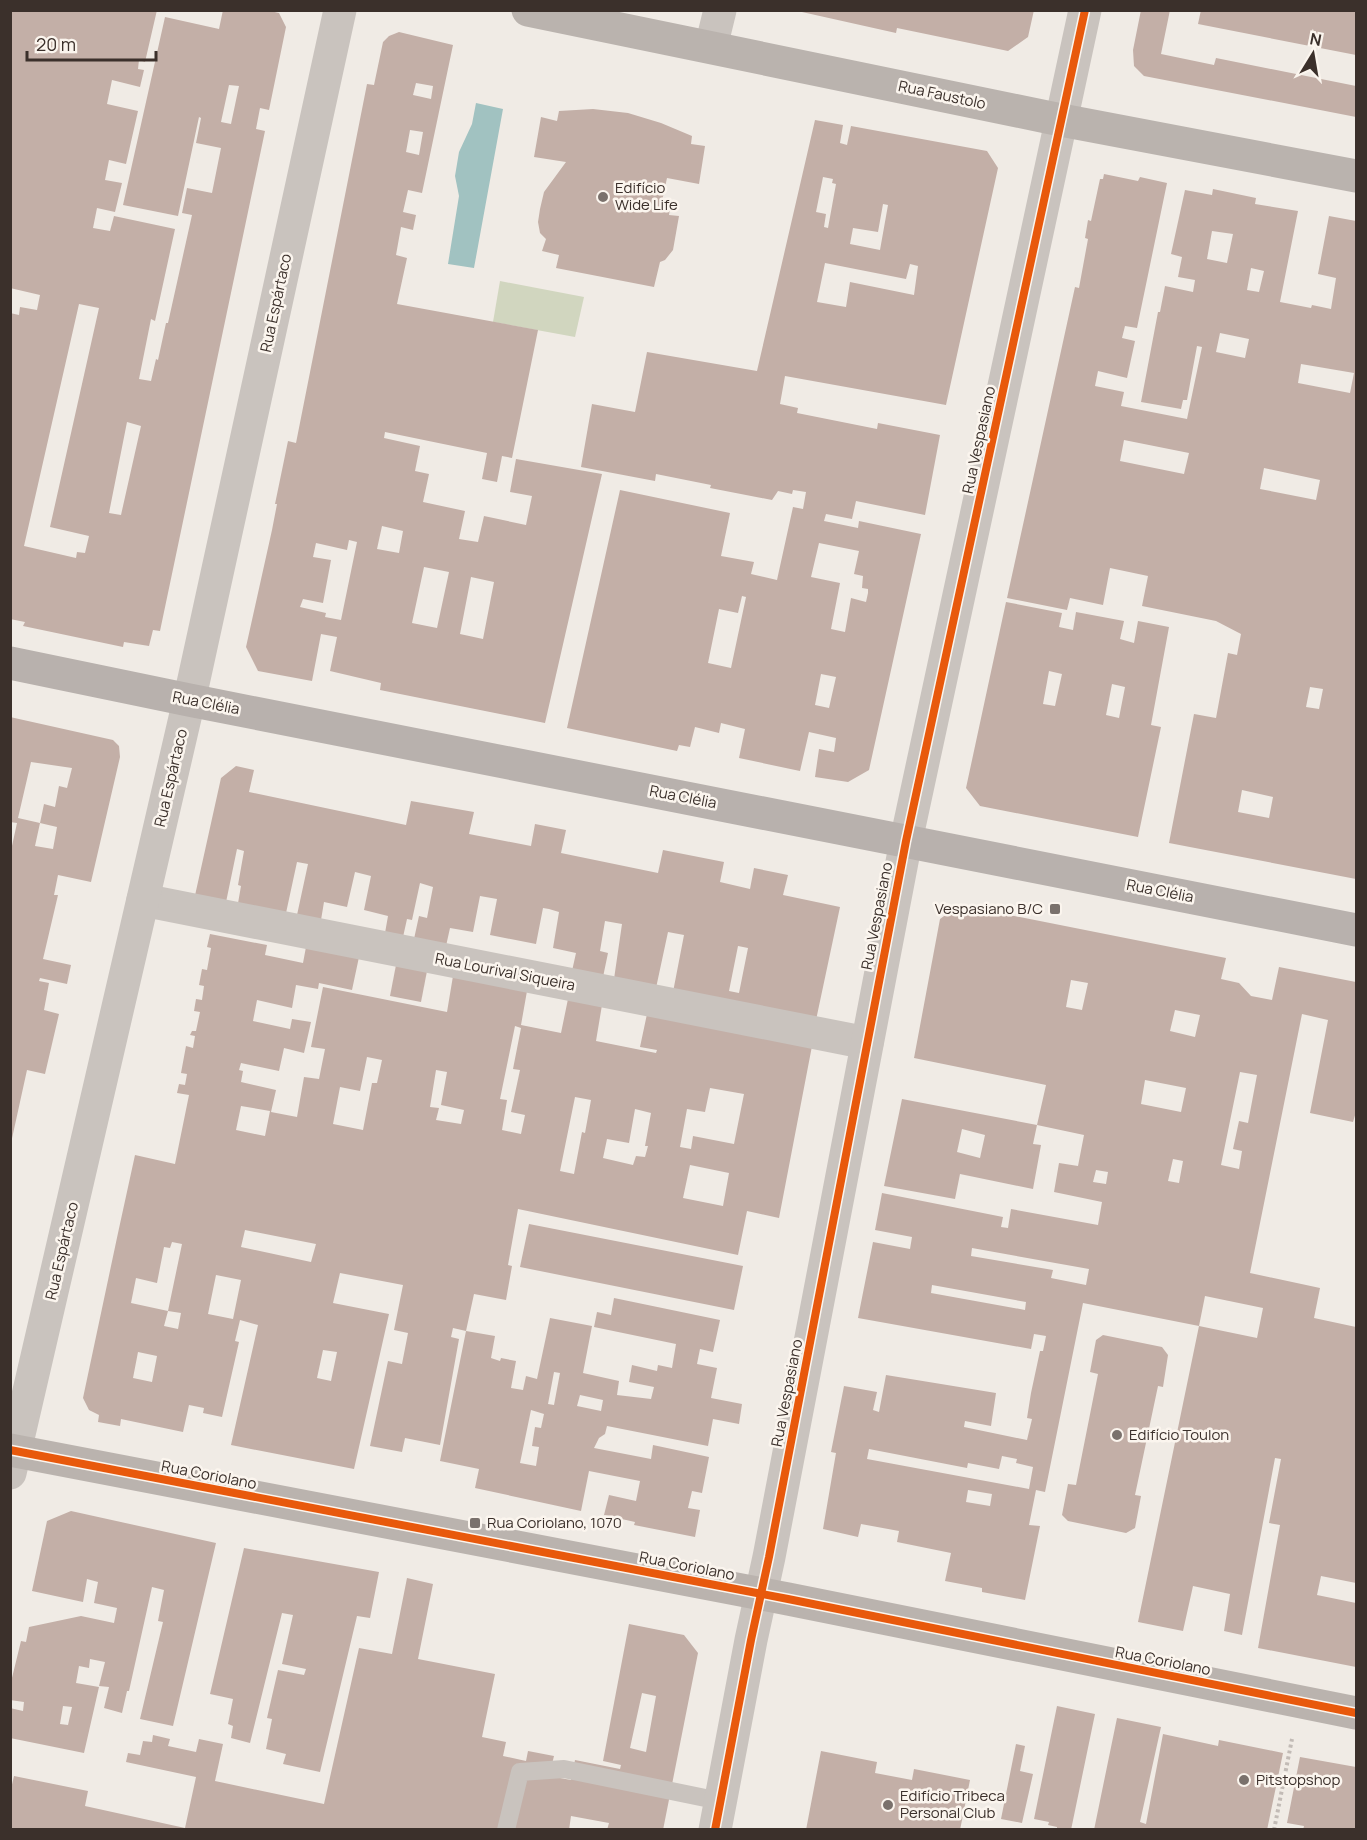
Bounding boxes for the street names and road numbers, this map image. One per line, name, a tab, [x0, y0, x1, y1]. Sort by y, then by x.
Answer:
street label: Rua Faustolo	[896, 75, 988, 114]
street label: Rua Espártaco	[255, 252, 296, 354]
street label: Rua Vespasiano	[957, 384, 1000, 495]
street label: Rua Clélia	[171, 686, 241, 719]
street label: Rua Espártaco	[149, 727, 192, 829]
street label: Rua Clélia	[648, 780, 718, 813]
street label: Rua Vespasiano	[856, 860, 897, 971]
street label: Rua Clélia	[1125, 874, 1195, 907]
street label: Rua Lourival Siqueira	[433, 948, 577, 995]
street label: Rua Espártaco	[40, 1200, 83, 1302]
street label: Rua Vespasiano	[766, 1337, 807, 1448]
street label: Rua Coriolano	[160, 1455, 259, 1494]
street label: Rua Coriolano	[638, 1546, 737, 1585]
street label: Rua Coriolano	[1114, 1641, 1213, 1680]

